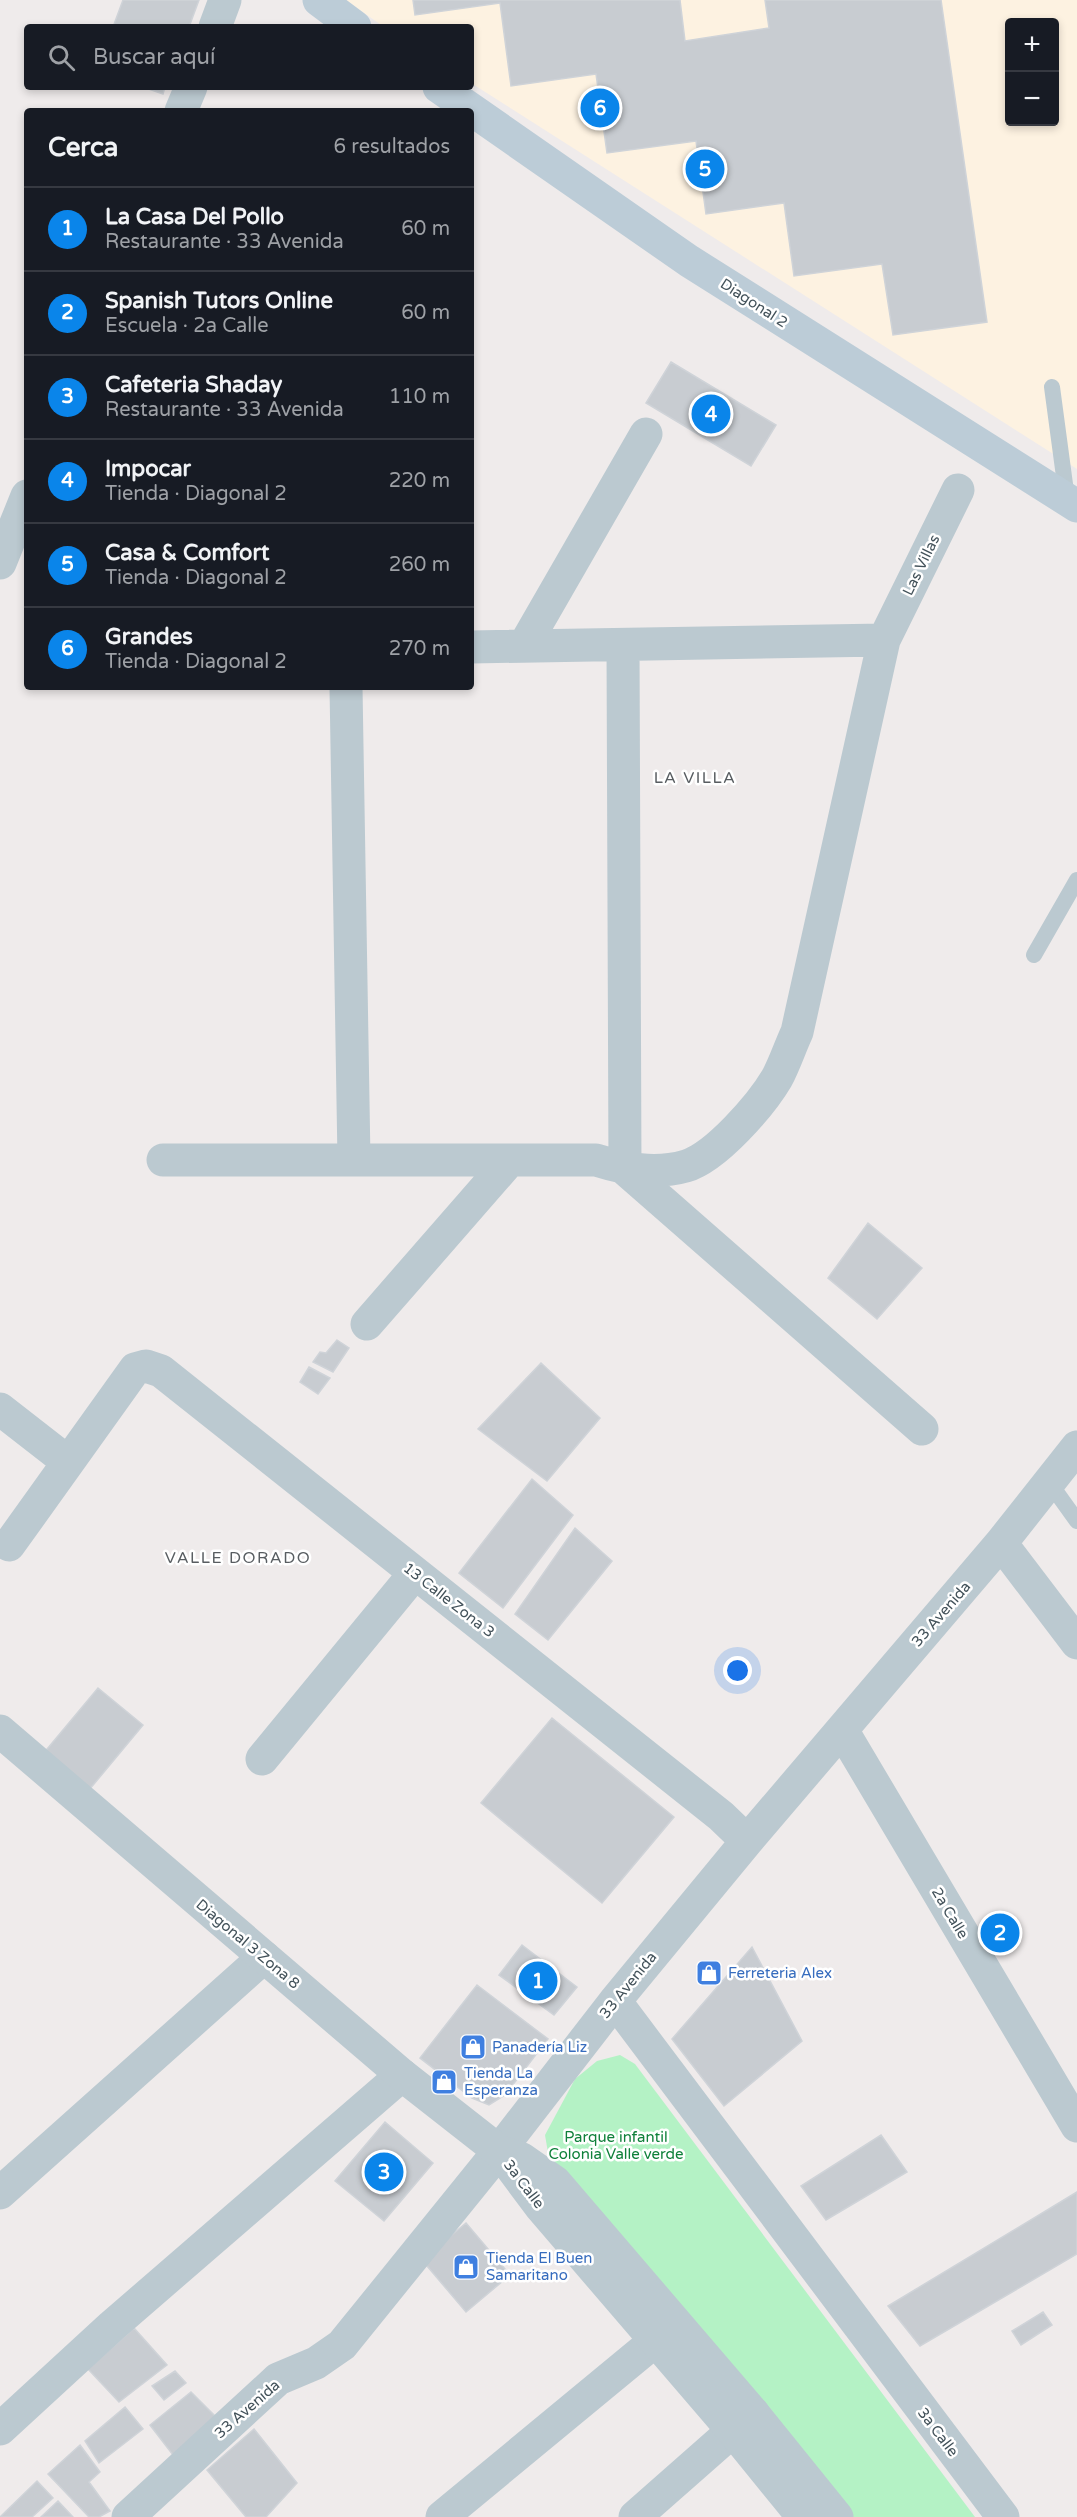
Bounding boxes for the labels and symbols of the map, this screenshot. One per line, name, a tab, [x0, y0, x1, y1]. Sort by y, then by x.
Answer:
pin: 6	[580, 86, 620, 130]
pin: 5	[686, 146, 724, 192]
street label: Diagonal 2	[717, 275, 791, 331]
pin: 4	[692, 392, 730, 436]
street label: Las Villas	[899, 532, 943, 598]
district label: LA VILLA	[654, 768, 736, 788]
district label: VALLE DORADO	[165, 1548, 311, 1568]
street label: 13 Calle Zona 3	[400, 1559, 498, 1641]
street label: 33 Avenida	[908, 1578, 974, 1650]
your location	[723, 1656, 752, 1685]
street label: 2a Calle	[928, 1884, 972, 1942]
street label: Diagonal 3 Zona 8	[192, 1895, 304, 1993]
pin: 2	[980, 1910, 1020, 1956]
street label: 33 Avenida	[596, 1948, 660, 2022]
pin: 1	[518, 1958, 558, 2004]
shop icon: Ferreteria Alex	[694, 1958, 724, 1988]
place label: Ferreteria Alex	[728, 1964, 832, 1982]
shop icon: Panadería Liz	[458, 2032, 488, 2062]
place label: Panadería Liz	[492, 2038, 587, 2056]
place label: Tienda La Esperanza	[464, 2064, 538, 2099]
shop icon: Tienda La Esperanza	[429, 2067, 459, 2097]
park label: Parque infantil Colonia Valle verde	[548, 2128, 684, 2163]
pin: 3	[364, 2150, 404, 2194]
street label: 3a Calle	[500, 2156, 548, 2212]
place label: Tienda El Buen Samaritano	[486, 2249, 592, 2284]
shop icon: Tienda El Buen Samaritano	[451, 2252, 481, 2282]
street label: 33 Avenida	[211, 2376, 283, 2442]
street label: 3a Calle	[914, 2404, 962, 2460]

